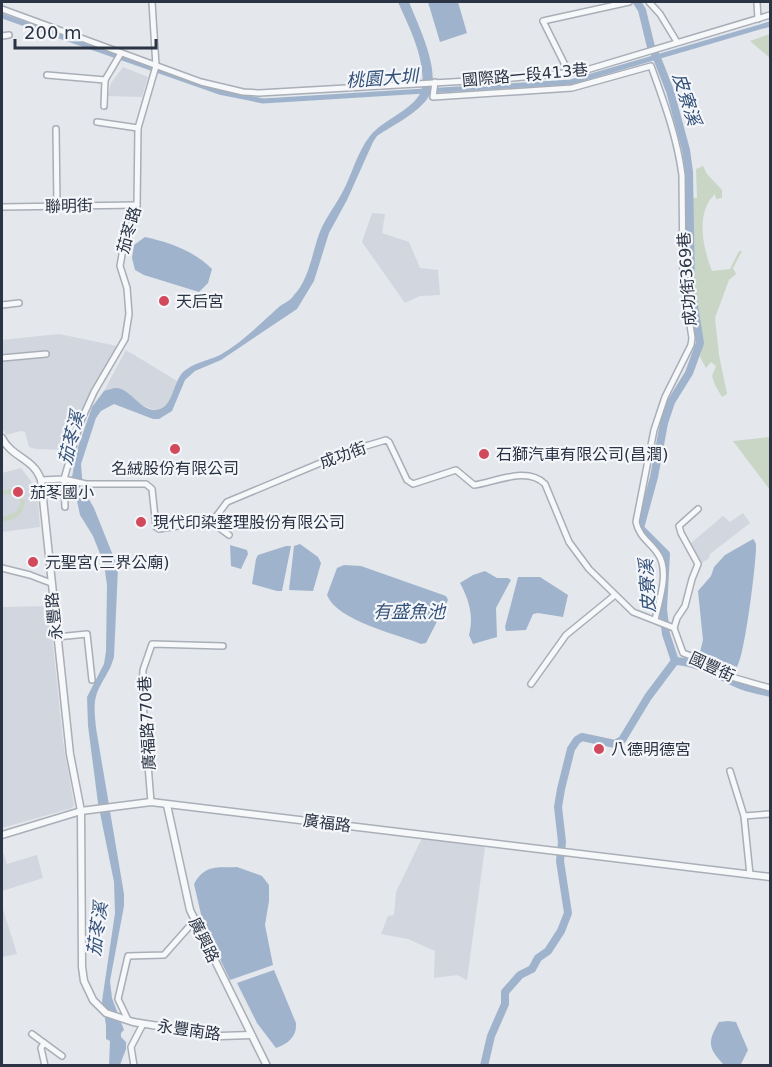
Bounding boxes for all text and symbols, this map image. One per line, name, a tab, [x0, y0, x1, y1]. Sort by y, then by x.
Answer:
scale bar	[15, 12, 156, 50]
text: 200 m	[24, 22, 82, 43]
street label: 國際路一段413巷	[461, 60, 589, 90]
water label: 桃園大圳	[345, 65, 422, 91]
water label: 皮寮溪	[669, 70, 706, 131]
street label: 聯明街	[45, 196, 93, 216]
street label: 茄苳路	[113, 204, 145, 256]
street label: 成功街369巷	[674, 231, 700, 327]
place label: 天后宮	[176, 292, 224, 311]
marker: 天后宮	[157, 294, 171, 308]
water label: 茄苳溪	[54, 406, 88, 467]
street label: 成功街	[317, 438, 369, 472]
marker: 名絨股份有限公司	[168, 442, 182, 456]
place label: 石獅汽車有限公司(昌潤)	[496, 445, 669, 464]
marker: 石獅汽車有限公司(昌潤)	[477, 447, 491, 461]
place label: 名絨股份有限公司	[111, 459, 239, 478]
place label: 茄苳國小	[30, 483, 94, 502]
marker: 茄苳國小	[11, 485, 25, 499]
place label: 現代印染整理股份有限公司	[153, 513, 345, 532]
marker: 現代印染整理股份有限公司	[134, 515, 148, 529]
place label: 元聖宮(三界公廟)	[45, 553, 170, 572]
marker: 元聖宮(三界公廟)	[26, 555, 40, 569]
water label: 皮寮溪	[635, 555, 659, 614]
street label: 永豐路	[42, 591, 66, 641]
water label: 有盛魚池	[373, 601, 447, 622]
street label: 國豐街	[686, 648, 738, 686]
street label: 廣福路770巷	[135, 675, 159, 771]
place label: 八德明德宮	[611, 740, 691, 759]
marker: 八德明德宮	[592, 742, 606, 756]
street label: 廣福路	[302, 811, 352, 835]
water label: 茄苳溪	[83, 898, 112, 957]
street label: 廣興路	[185, 914, 223, 966]
street label: 永豐南路	[156, 1016, 222, 1044]

